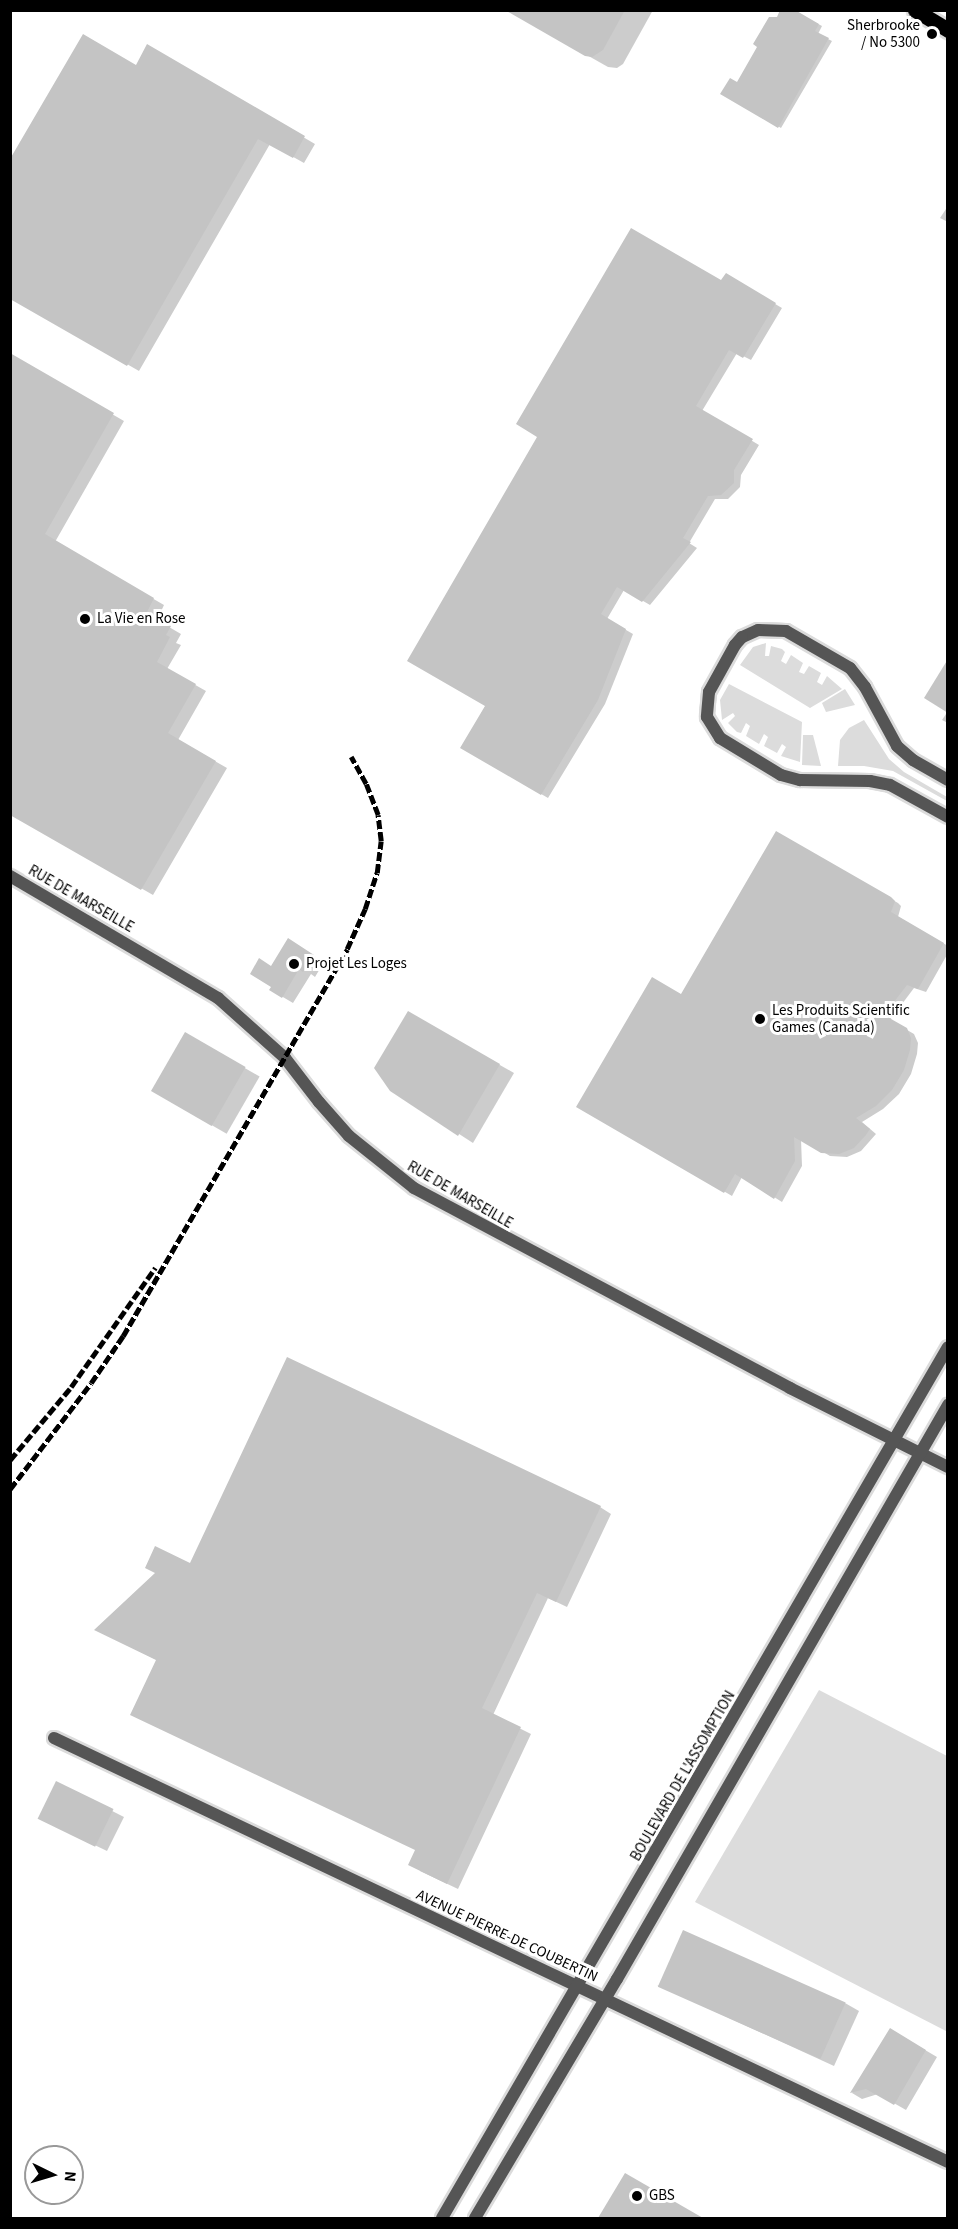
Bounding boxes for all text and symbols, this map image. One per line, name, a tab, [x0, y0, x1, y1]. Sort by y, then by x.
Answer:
place label: Sherbrooke / No 5300	[847, 16, 920, 51]
marker: Sherbrooke / No 5300	[925, 27, 939, 41]
place label: La Vie en Rose	[97, 610, 186, 628]
marker: La Vie en Rose	[78, 612, 92, 626]
street label: RUE DE MARSEILLE	[25, 861, 137, 937]
place label: Projet Les Loges	[306, 955, 407, 973]
marker: Projet Les Loges	[287, 957, 301, 971]
place label: Les Produits Scientific Games (Canada)	[772, 1001, 910, 1036]
marker: Les Produits Scientific Games (Canada)	[753, 1012, 767, 1026]
street label: RUE DE MARSEILLE	[404, 1157, 516, 1233]
street label: BOULEVARD DE L'ASSOMPTION	[627, 1688, 739, 1864]
street label: AVENUE PIERRE-DE COUBERTIN	[413, 1886, 601, 1986]
north arrow	[24, 2145, 84, 2205]
text: N	[59, 2170, 81, 2183]
place label: GBS	[649, 2187, 675, 2205]
marker: GBS	[630, 2189, 644, 2203]

